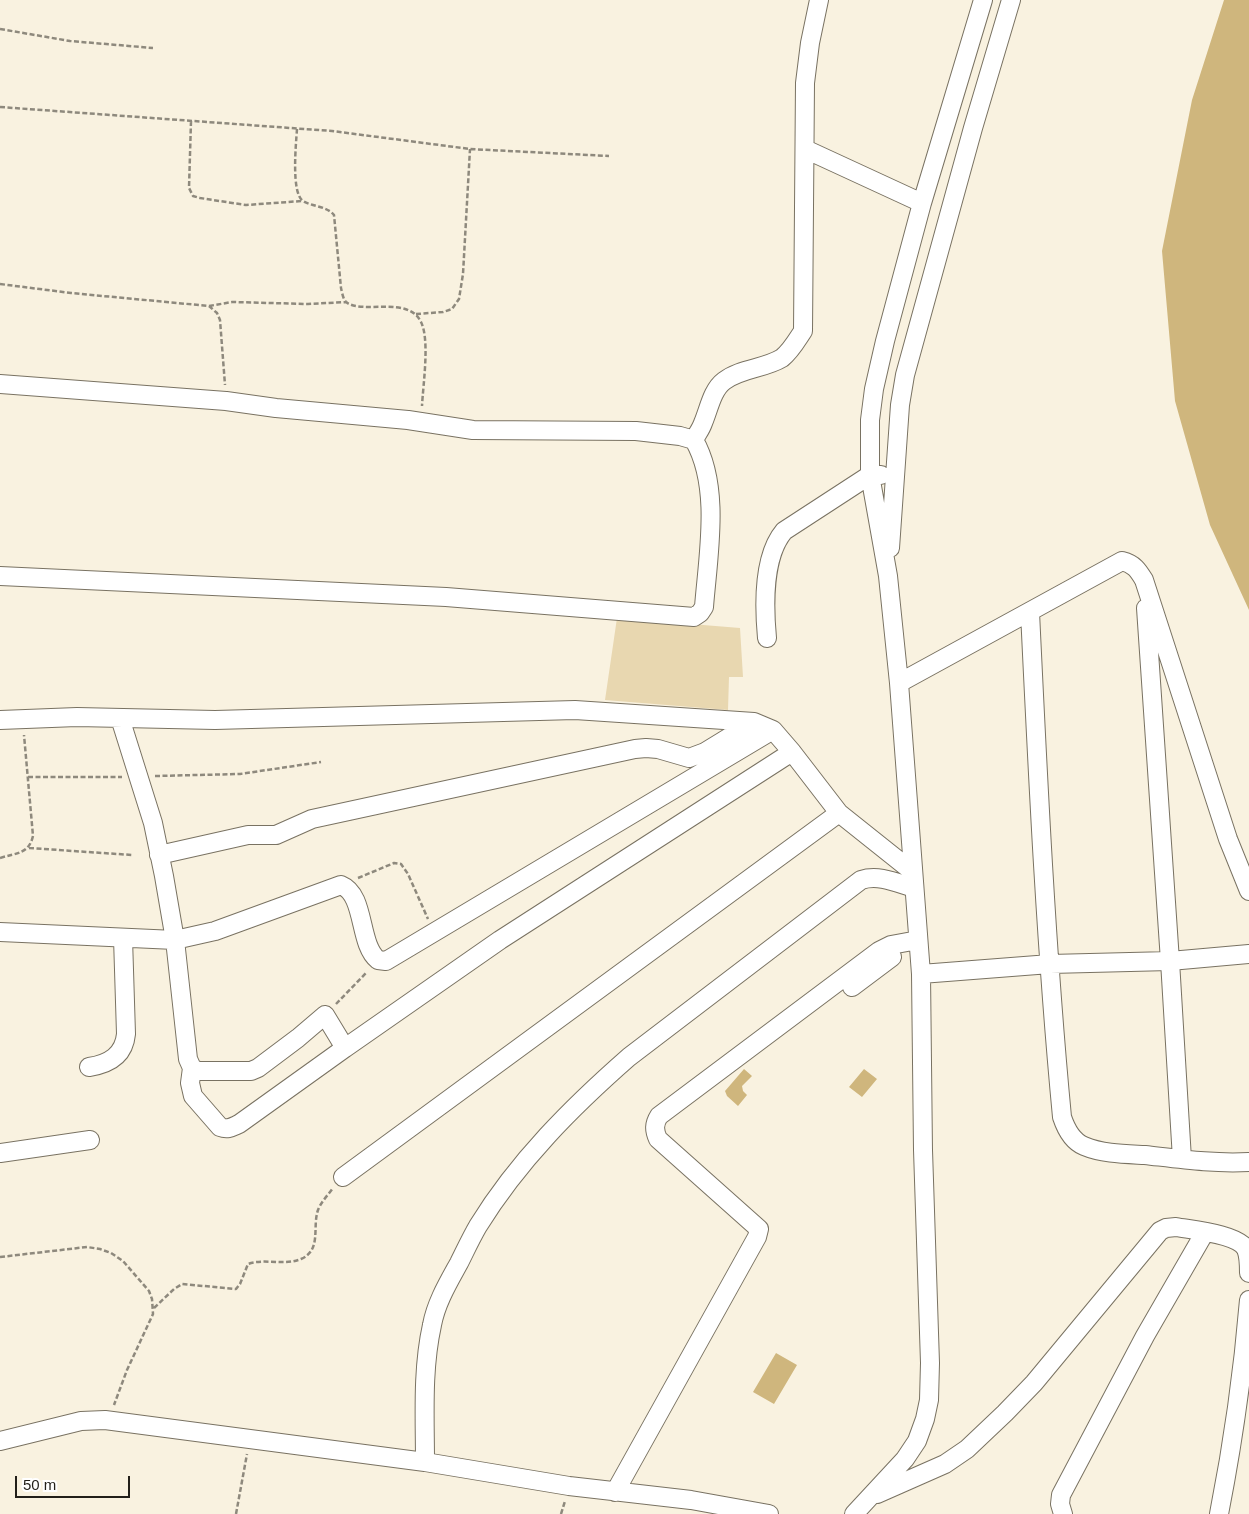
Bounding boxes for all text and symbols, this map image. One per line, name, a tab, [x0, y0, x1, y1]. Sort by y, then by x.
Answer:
scale bar	[18, 1466, 132, 1498]
text: 50 m	[23, 1476, 56, 1493]

